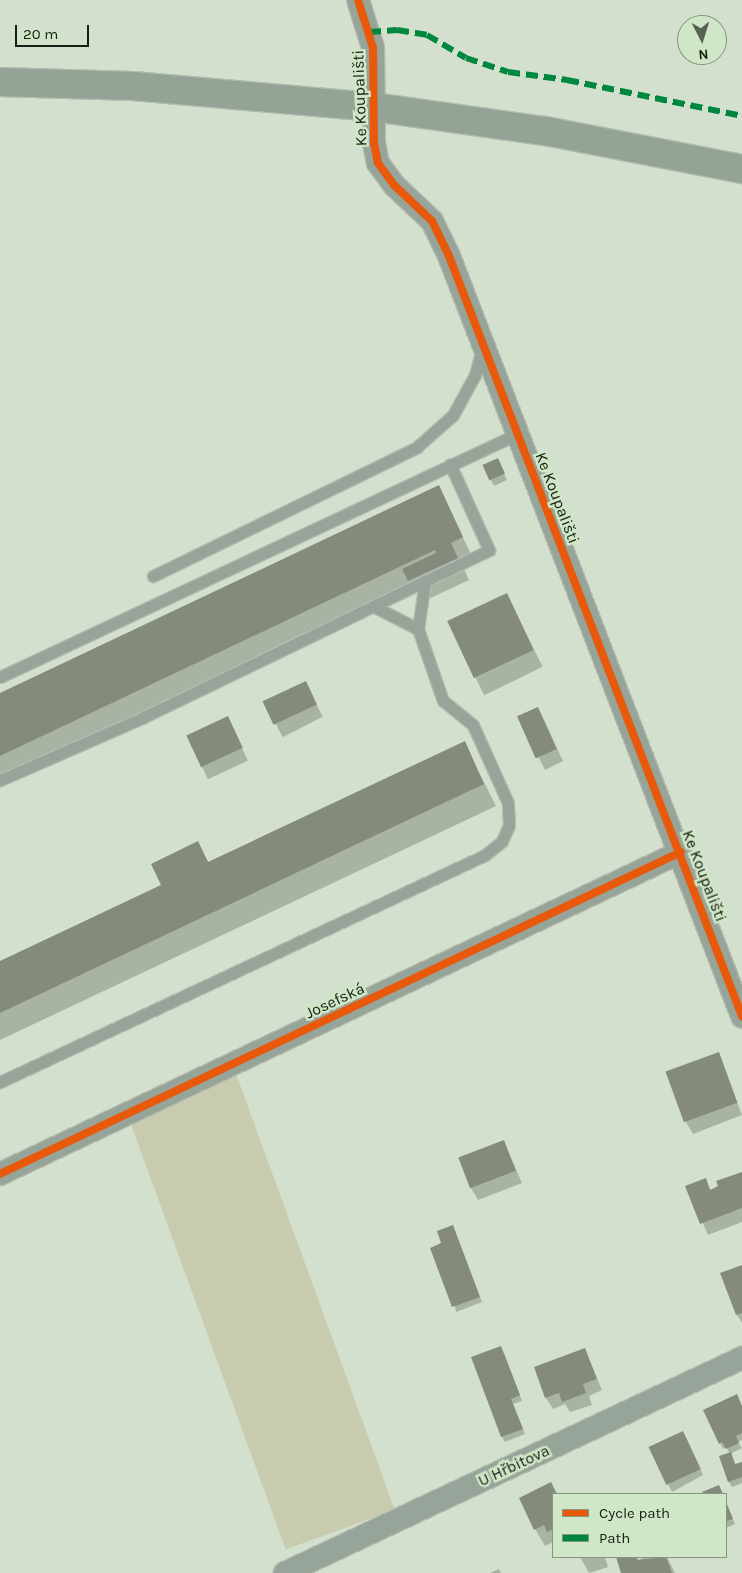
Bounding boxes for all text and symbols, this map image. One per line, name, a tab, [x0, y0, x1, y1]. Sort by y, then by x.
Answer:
scale bar	[18, 15, 91, 47]
north arrow	[677, 15, 727, 65]
text: 20 m	[23, 25, 58, 43]
text: N	[698, 46, 709, 63]
street label: Ke Koupališti	[349, 49, 371, 147]
street label: Ke Koupališti	[531, 450, 583, 546]
street label: Ke Koupališti	[678, 828, 730, 924]
street label: Josefská	[302, 979, 368, 1023]
street label: U Hřbitova	[475, 1441, 553, 1491]
legend	[552, 1493, 727, 1558]
text: Cycle path	[599, 1504, 670, 1522]
text: Path	[599, 1529, 630, 1547]

